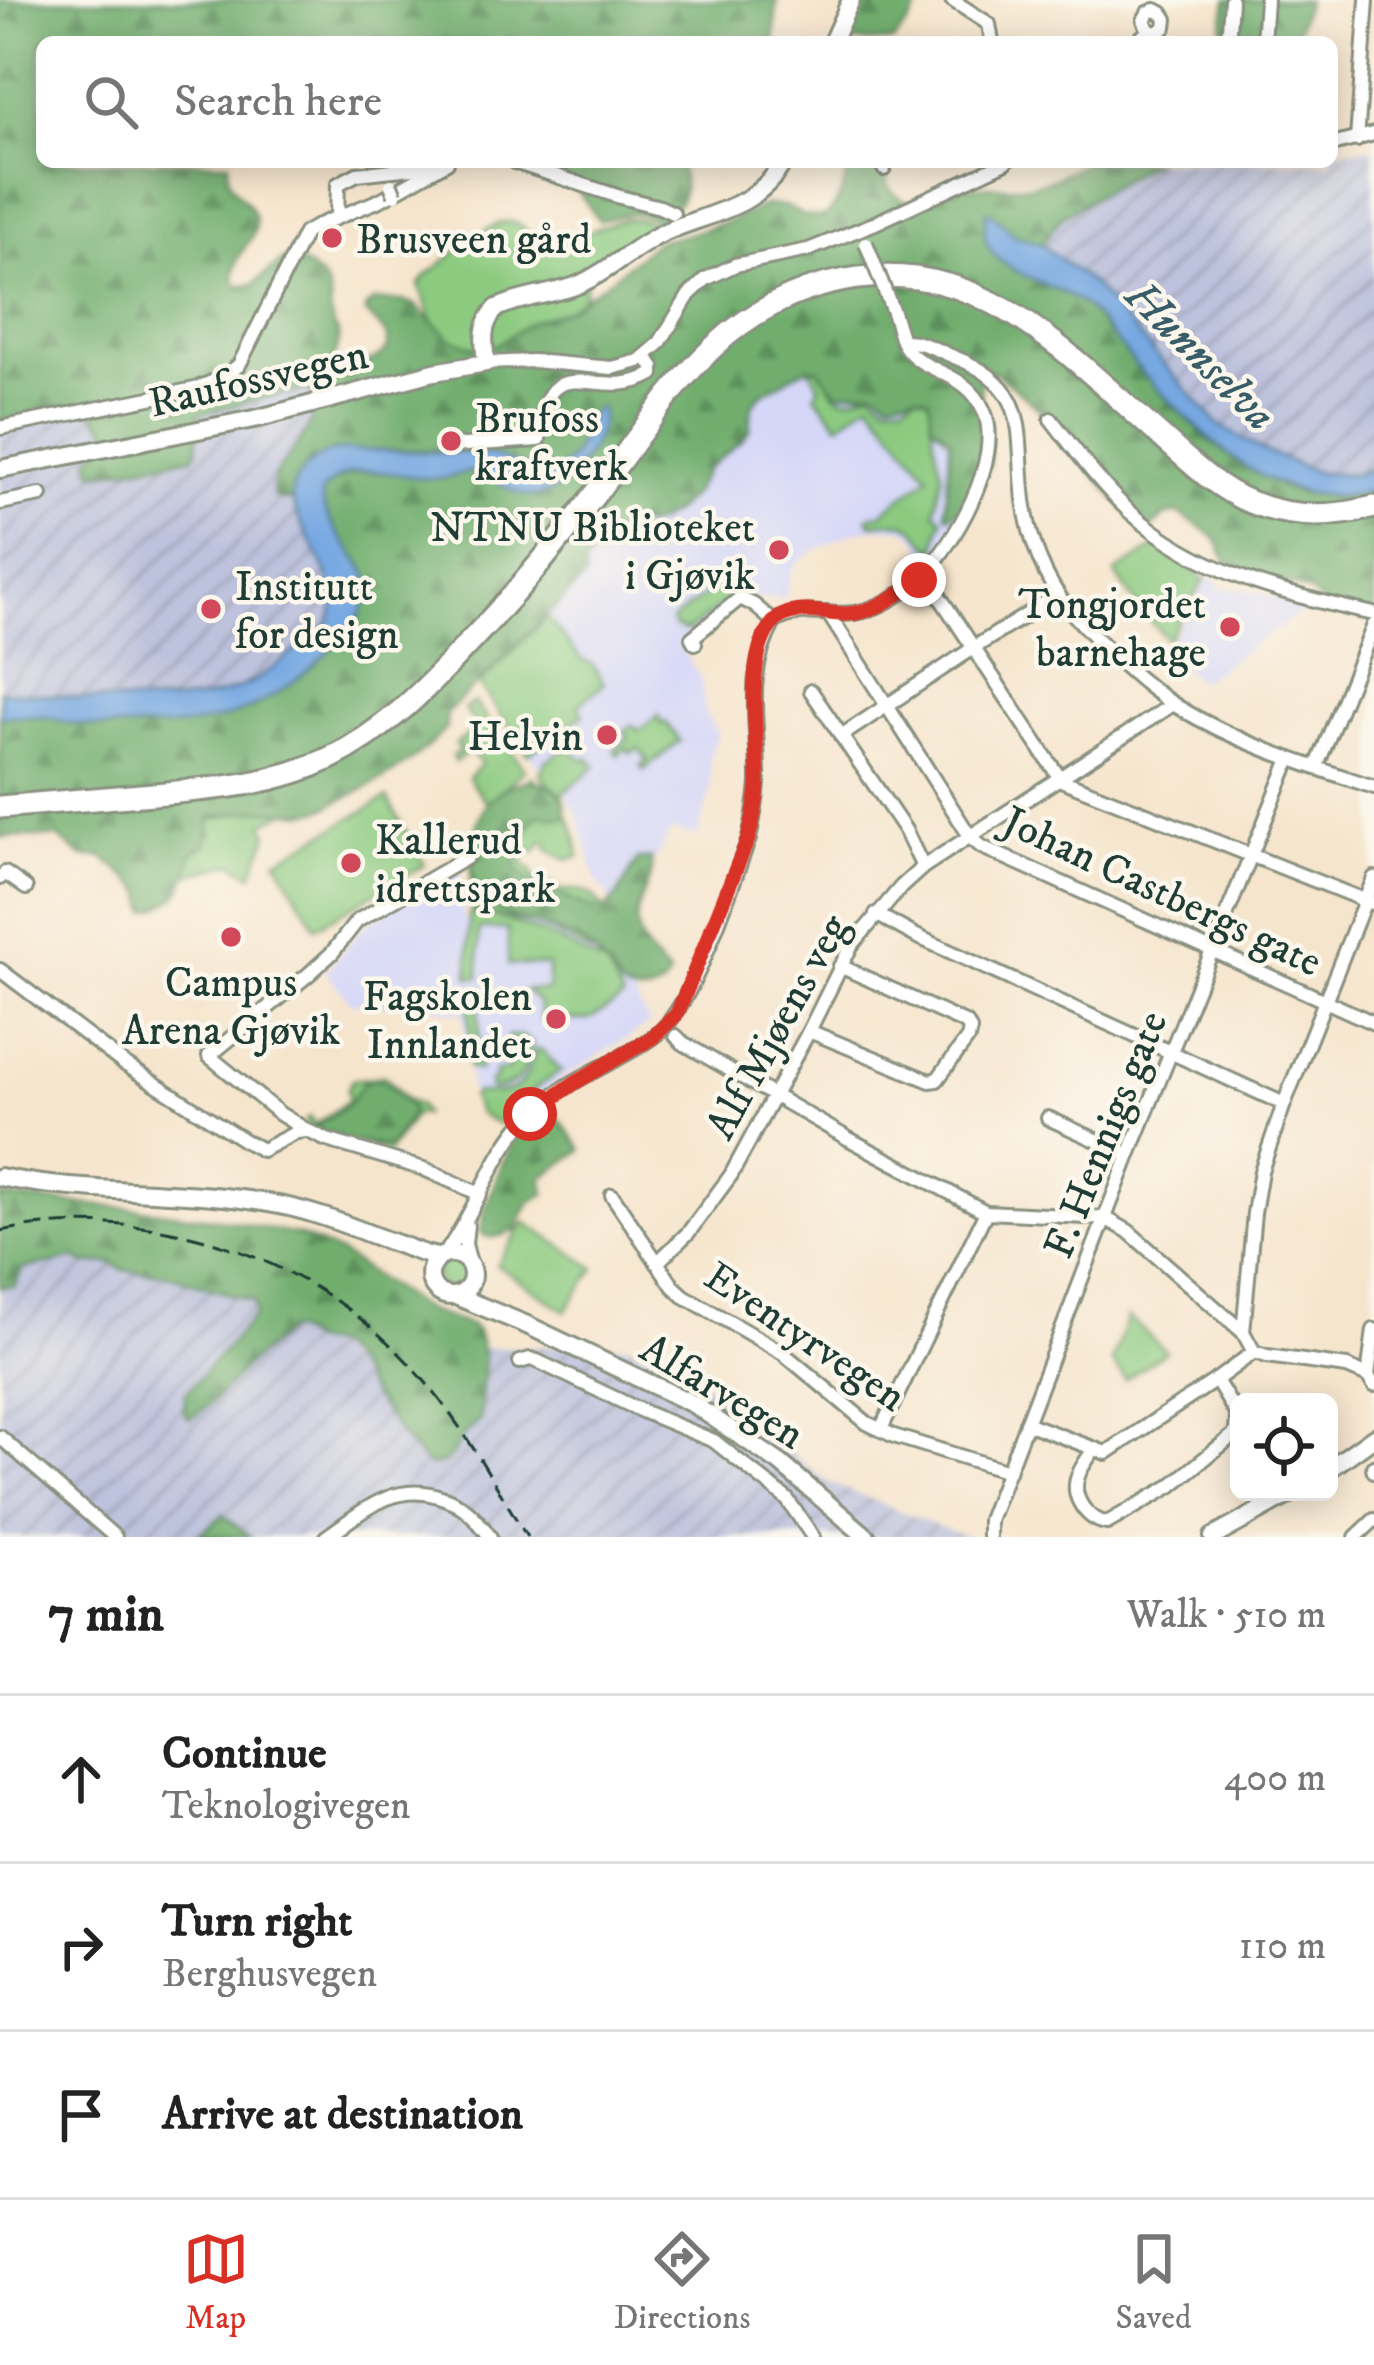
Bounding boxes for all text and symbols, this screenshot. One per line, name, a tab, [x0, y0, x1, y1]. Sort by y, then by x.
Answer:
search box	[36, 36, 1338, 168]
icon: search	[78, 69, 144, 135]
text: Search here	[174, 74, 382, 130]
place label: Brusveen gård	[356, 215, 591, 267]
marker: Brusveen gård	[319, 225, 345, 251]
water label: Hunnselva	[1112, 268, 1287, 443]
street label: Raufossvegen	[144, 329, 373, 430]
place label: Brufoss kraftverk	[475, 394, 628, 494]
marker: Brufoss kraftverk	[438, 428, 464, 454]
place label: NTNU Biblioteket i Gjøvik	[430, 503, 755, 603]
marker: NTNU Biblioteket i Gjøvik	[766, 537, 792, 563]
route end	[892, 553, 946, 607]
place label: Institutt for design	[235, 562, 399, 662]
place label: Tongjordet barnehage	[1018, 580, 1206, 680]
marker: Institutt for design	[198, 596, 224, 622]
marker: Tongjordet barnehage	[1217, 614, 1243, 640]
place label: Helvin	[467, 712, 583, 764]
marker: Helvin	[594, 722, 620, 748]
street label: Johan Castbergs gate	[991, 794, 1329, 989]
place label: Kallerud idrettspark	[375, 816, 556, 916]
marker: Kallerud idrettspark	[338, 850, 364, 876]
street label: Alf Mjøens veg	[695, 905, 862, 1149]
marker: Campus Arena Gjøvik	[218, 924, 244, 950]
place label: Campus Arena Gjøvik	[122, 958, 340, 1058]
place label: Fagskolen Innlandet	[363, 972, 532, 1072]
street label: F. Hennigs gate	[1034, 1004, 1180, 1266]
marker: Fagskolen Innlandet	[543, 1006, 569, 1032]
route start	[503, 1087, 557, 1141]
street label: Eventyrvegen	[694, 1251, 915, 1424]
street label: Alfarvegen	[630, 1323, 813, 1462]
map controls	[1230, 1393, 1338, 1501]
button: locate	[1230, 1393, 1338, 1501]
text: 7 min	[48, 1583, 164, 1647]
text: Walk · 510 m	[1127, 1591, 1326, 1640]
text: Continue	[162, 1726, 327, 1782]
icon: ahead	[48, 1746, 114, 1812]
text: 400 m	[1224, 1754, 1326, 1803]
text: Teknologivegen	[162, 1782, 410, 1831]
text: Turn right	[162, 1894, 352, 1950]
icon: right	[48, 1914, 114, 1980]
text: 110 m	[1239, 1922, 1326, 1971]
text: Berghusvegen	[162, 1950, 377, 1999]
icon: arrive	[48, 2082, 114, 2148]
text: Arrive at destination	[162, 2087, 523, 2143]
tab: Map	[183, 2226, 249, 2339]
tab: Directions	[614, 2226, 750, 2339]
tab: Saved	[1116, 2226, 1191, 2339]

